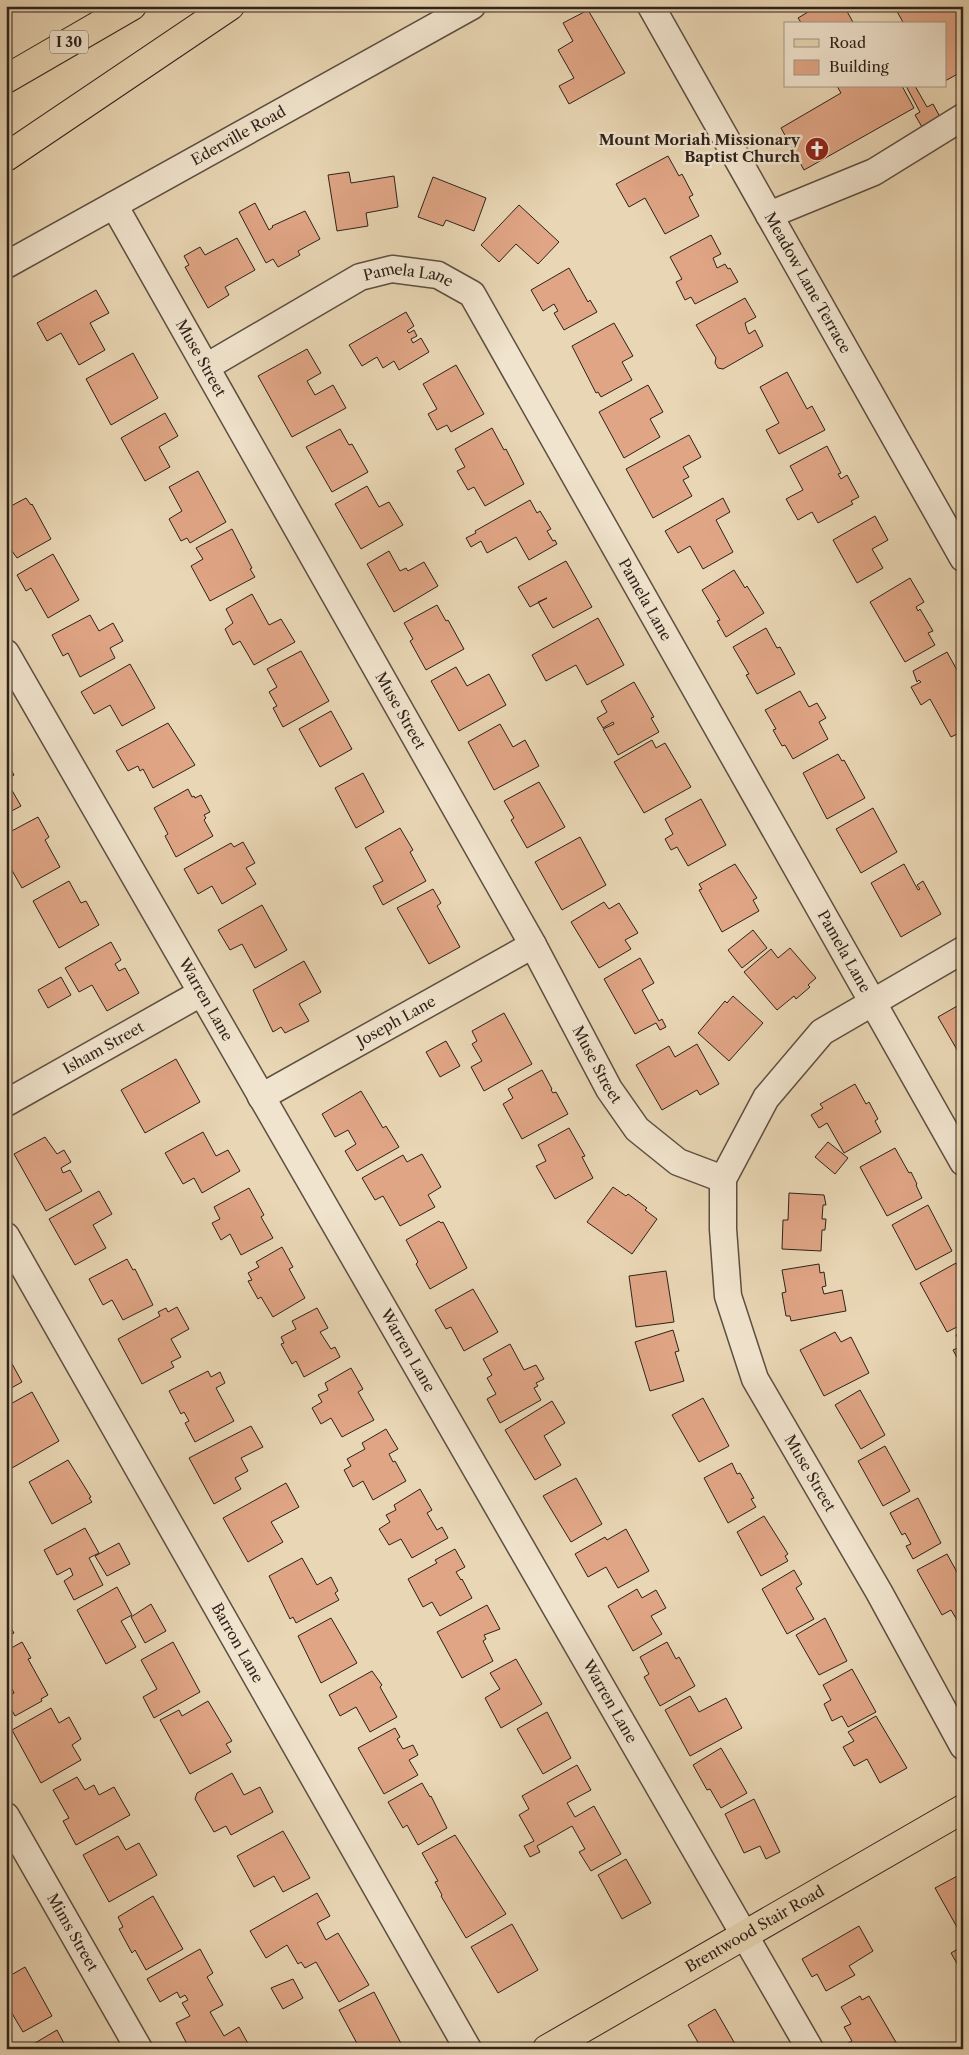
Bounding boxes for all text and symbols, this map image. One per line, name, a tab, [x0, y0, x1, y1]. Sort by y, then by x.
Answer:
legend	[784, 22, 946, 88]
road number: I 30	[50, 31, 88, 54]
text: Road	[829, 33, 866, 52]
text: Building	[829, 57, 889, 76]
street label: Ederville Road	[188, 101, 289, 169]
place label: Mount Moriah Missionary Baptist Church	[599, 130, 801, 166]
church icon: Mount Moriah Missionary Baptist Church	[804, 136, 830, 162]
street label: Meadow Lane Terrace	[760, 209, 855, 357]
street label: Pamela Lane	[361, 259, 457, 291]
street label: Muse Street	[172, 316, 231, 400]
street label: Pamela Lane	[615, 555, 676, 644]
street label: Muse Street	[371, 668, 430, 753]
street label: Pamela Lane	[813, 907, 875, 996]
street label: Warren Lane	[174, 954, 237, 1044]
street label: Joseph Lane	[352, 991, 439, 1052]
street label: Isham Street	[59, 1017, 148, 1078]
street label: Muse Street	[568, 1022, 627, 1108]
street label: Warren Lane	[376, 1305, 440, 1395]
street label: Muse Street	[781, 1431, 840, 1515]
street label: Barron Lane	[207, 1599, 268, 1686]
street label: Warren Lane	[578, 1655, 642, 1746]
street label: Brentwood Stair Road	[682, 1881, 827, 1976]
street label: Mims Street	[43, 1890, 103, 1975]

